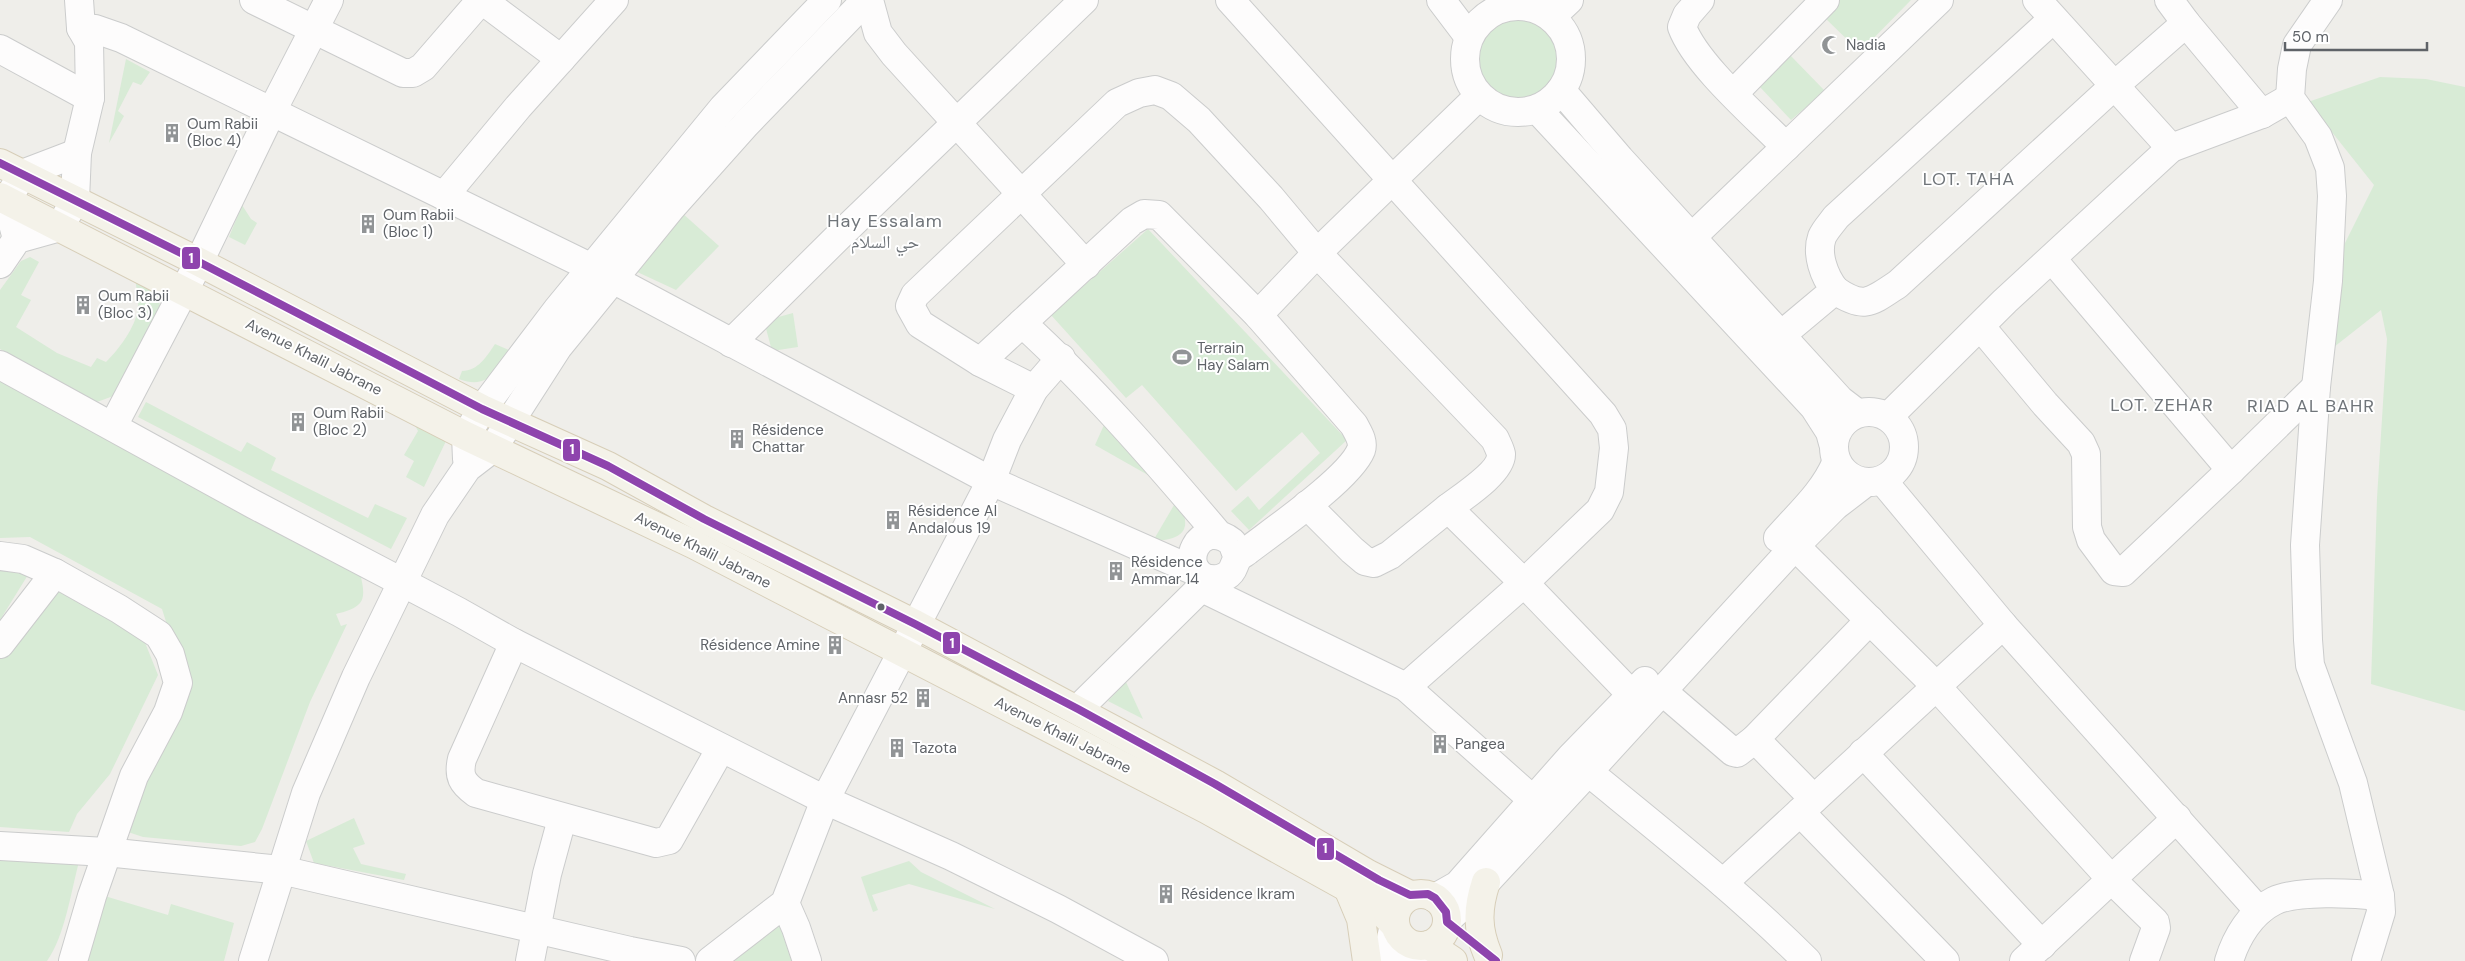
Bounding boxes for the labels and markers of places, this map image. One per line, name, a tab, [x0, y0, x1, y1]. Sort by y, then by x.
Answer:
mosque icon: Nadia	[1820, 34, 1842, 56]
place label: Nadia	[1846, 35, 1886, 55]
place label: Oum Rabii (Bloc 4)	[187, 114, 258, 151]
building icon: Oum Rabii (Bloc 4)	[161, 122, 183, 144]
place label: Oum Rabii (Bloc 1)	[383, 205, 454, 242]
building icon: Oum Rabii (Bloc 1)	[357, 213, 379, 235]
place label: Oum Rabii (Bloc 3)	[98, 286, 169, 323]
building icon: Oum Rabii (Bloc 3)	[72, 294, 94, 316]
place label: Terrain Hay Salam	[1197, 338, 1269, 375]
sports icon: Terrain Hay Salam	[1171, 346, 1193, 368]
place label: Oum Rabii (Bloc 2)	[313, 403, 384, 440]
building icon: Oum Rabii (Bloc 2)	[287, 411, 309, 433]
place label: Résidence Chattar	[752, 420, 824, 457]
building icon: Résidence Chattar	[726, 428, 748, 450]
place label: Résidence Al Andalous 19	[908, 501, 997, 538]
building icon: Résidence Al Andalous 19	[882, 509, 904, 531]
place label: Résidence Ammar 14	[1131, 552, 1203, 589]
building icon: Résidence Ammar 14	[1105, 560, 1127, 582]
unlabelled marker	[876, 602, 886, 612]
building icon: Résidence Amine	[824, 634, 846, 656]
place label: Résidence Amine	[700, 635, 820, 655]
building icon: Annasr 52	[912, 687, 934, 709]
place label: Annasr 52	[838, 688, 908, 708]
building icon: Pangea	[1429, 733, 1451, 755]
place label: Pangea	[1455, 734, 1505, 754]
building icon: Tazota	[886, 737, 908, 759]
place label: Tazota	[912, 738, 957, 758]
building icon: Résidence Ikram	[1155, 883, 1177, 905]
place label: Résidence Ikram	[1181, 884, 1295, 904]

